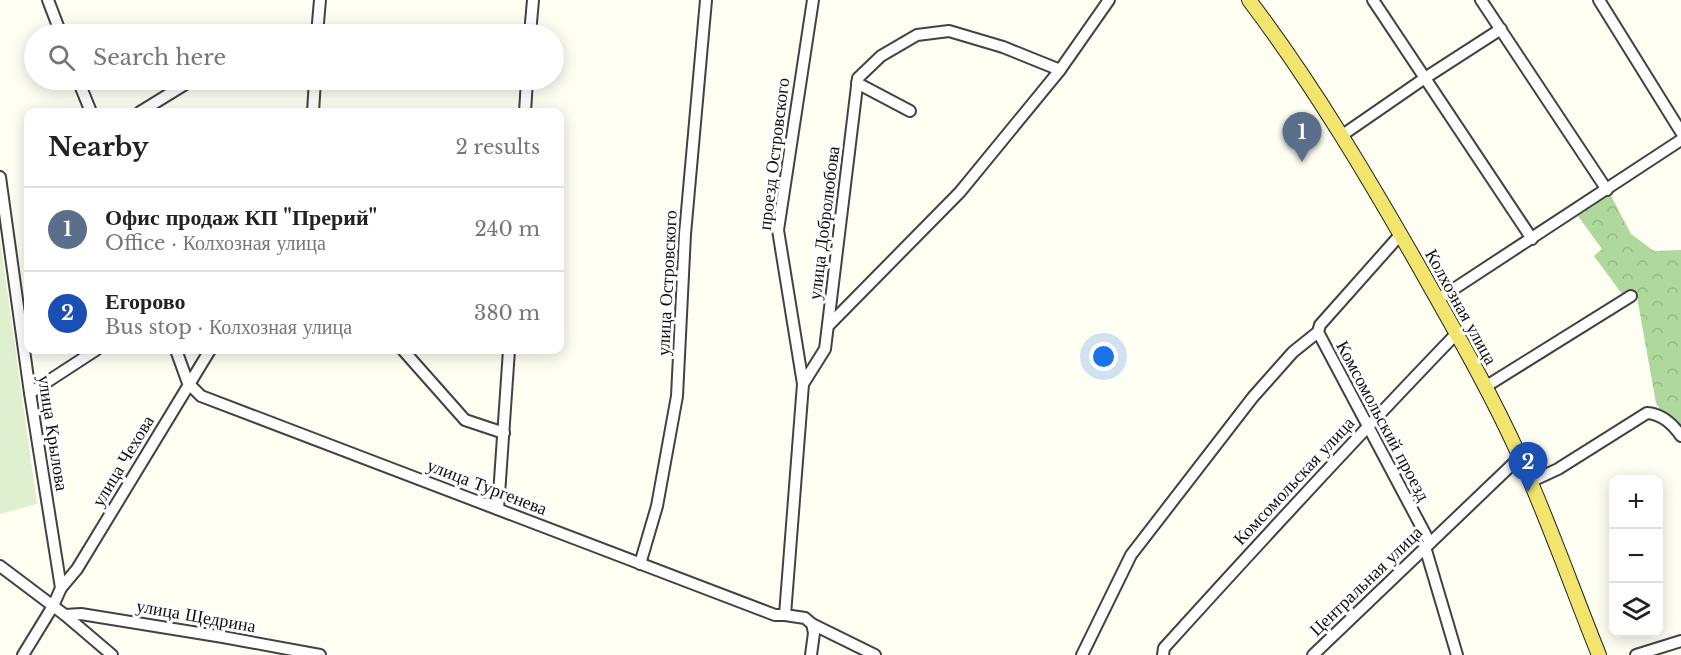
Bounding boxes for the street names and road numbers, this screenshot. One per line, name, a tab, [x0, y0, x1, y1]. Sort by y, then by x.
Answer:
street label: проезд Островского	[754, 77, 794, 231]
street label: улица Добролюбова	[804, 145, 844, 301]
street label: улица Островского	[652, 210, 682, 356]
street label: Колхозная улица	[1420, 245, 1502, 369]
street label: Комсомольский проезд	[1331, 337, 1435, 505]
street label: улица Крылова	[33, 374, 73, 492]
street label: улица Чехова	[87, 411, 159, 511]
street label: Комсомольская улица	[1229, 412, 1359, 550]
street label: улица Тургенева	[424, 454, 550, 520]
street label: Центральная улица	[1305, 521, 1427, 641]
street label: улица Щедрина	[135, 595, 257, 637]

